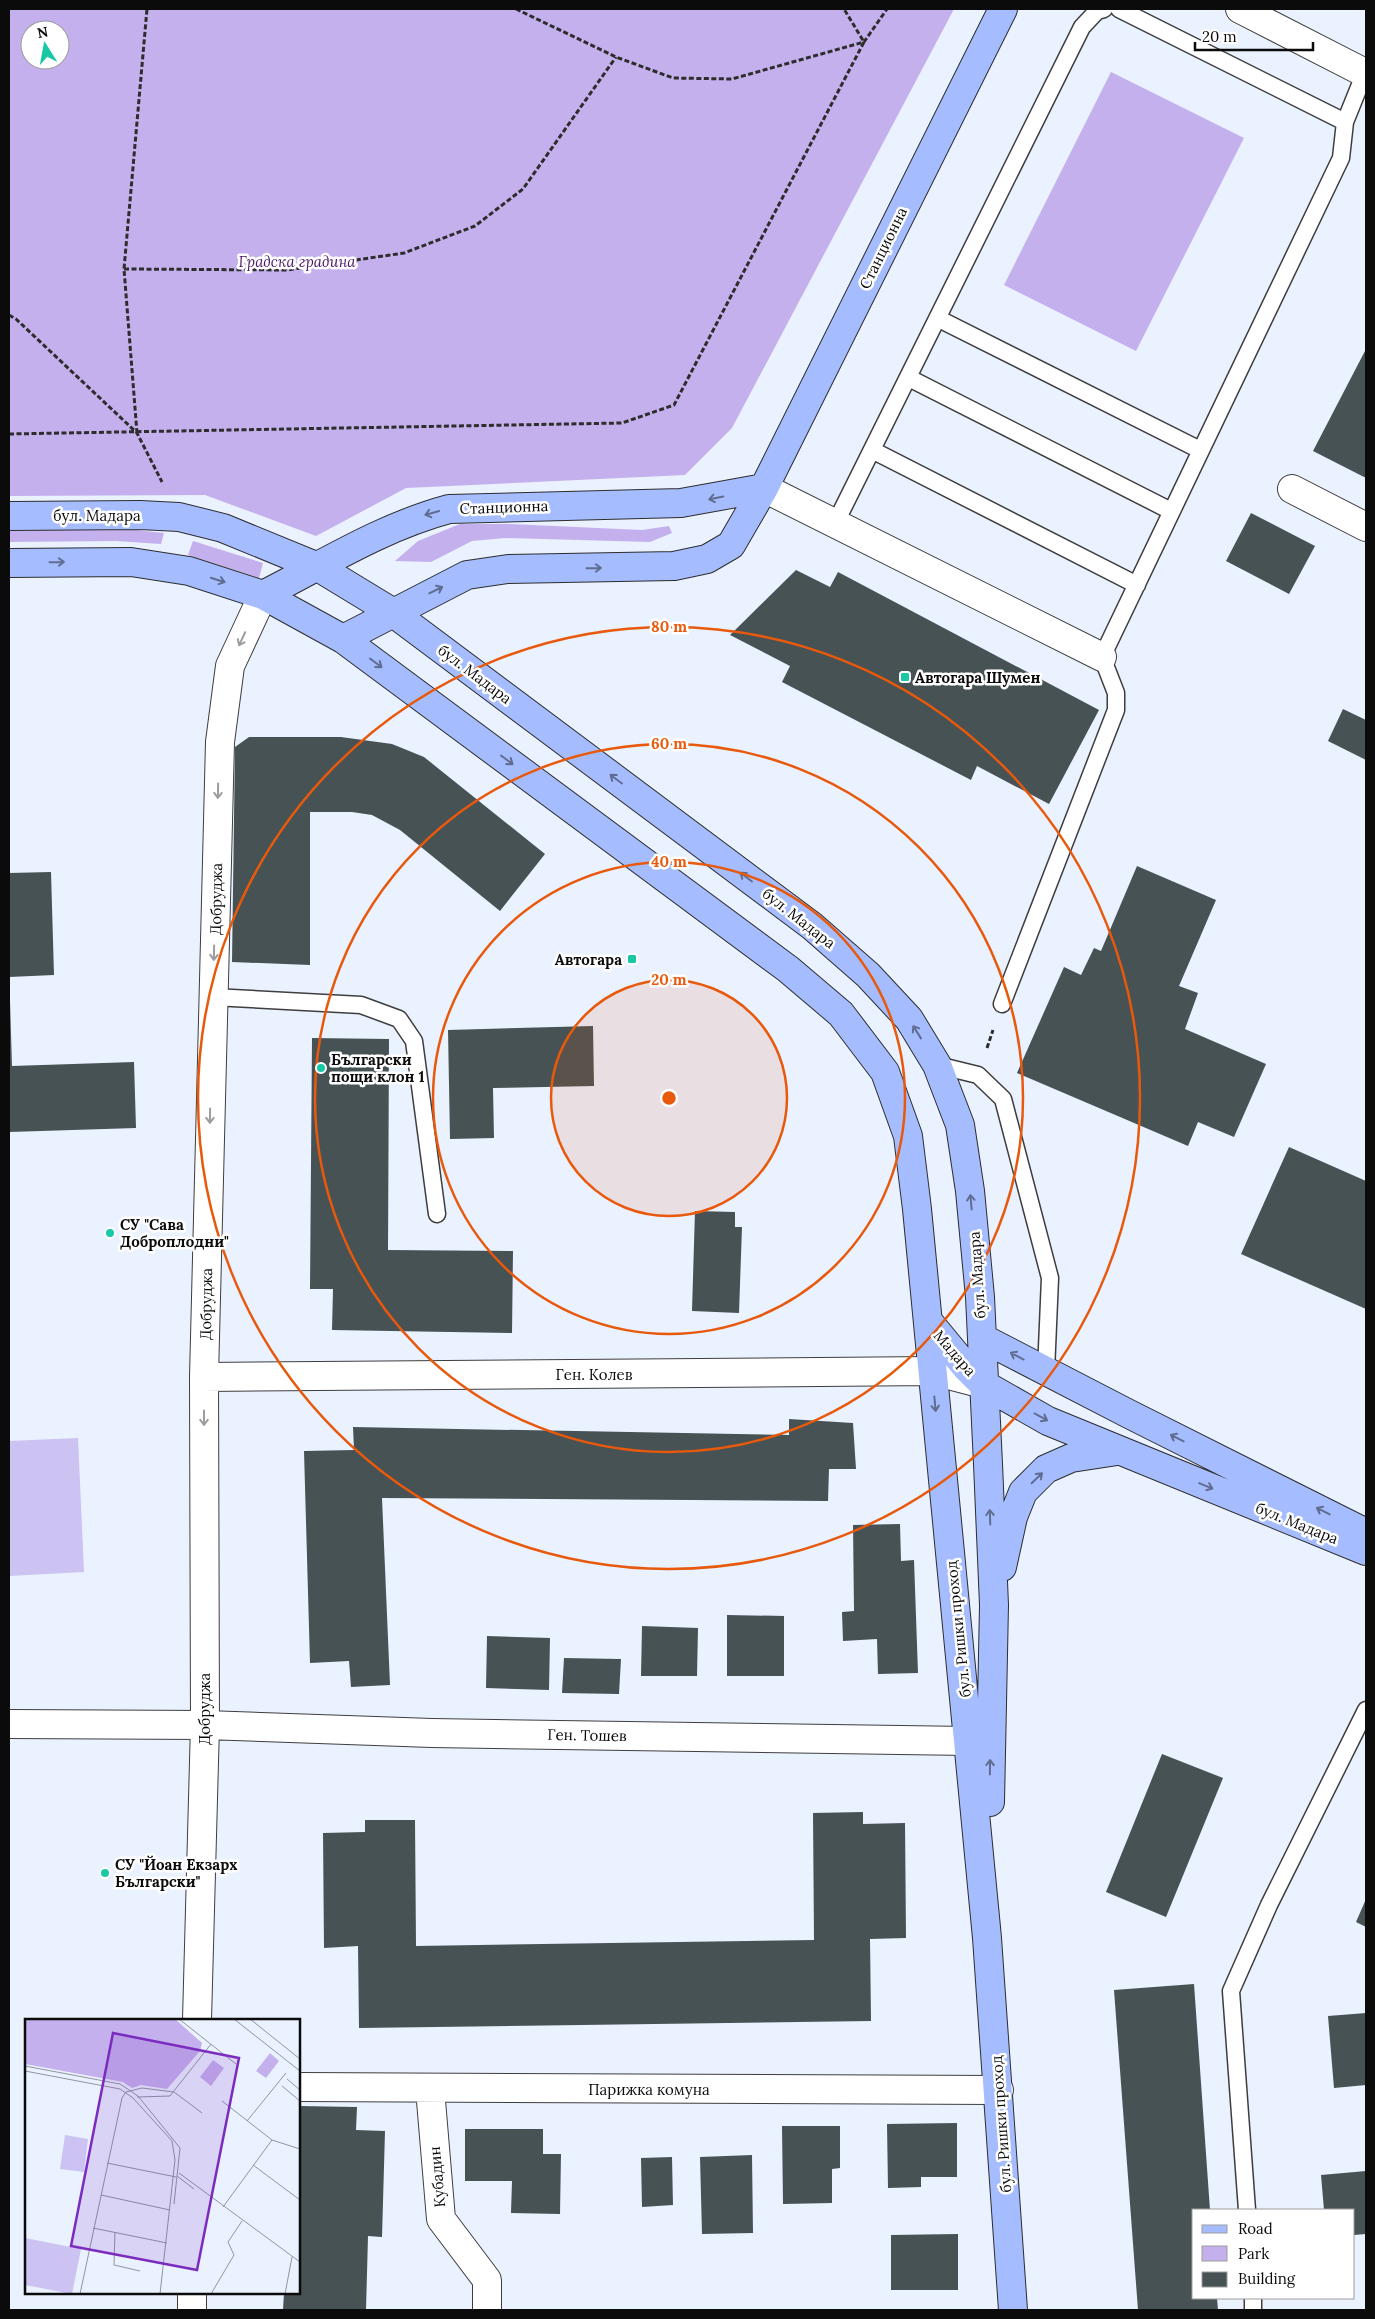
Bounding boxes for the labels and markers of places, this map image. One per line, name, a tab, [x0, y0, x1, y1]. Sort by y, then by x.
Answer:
place label: Автогара Шумен	[915, 668, 1040, 687]
marker: Автогара Шумен	[899, 671, 911, 683]
place label: Автогара	[555, 950, 622, 969]
marker: Автогара	[626, 953, 638, 965]
place label: Български пощи клон 1	[331, 1050, 425, 1086]
marker: Български пощи клон 1	[315, 1062, 327, 1074]
centre of rings	[660, 1089, 678, 1107]
place label: СУ "Сава Доброплодни"	[120, 1215, 229, 1251]
marker: СУ "Сава Доброплодни"	[104, 1227, 116, 1239]
place label: СУ "Йоан Екзарх Български"	[115, 1855, 237, 1891]
marker: СУ "Йоан Екзарх Български"	[99, 1867, 111, 1879]

